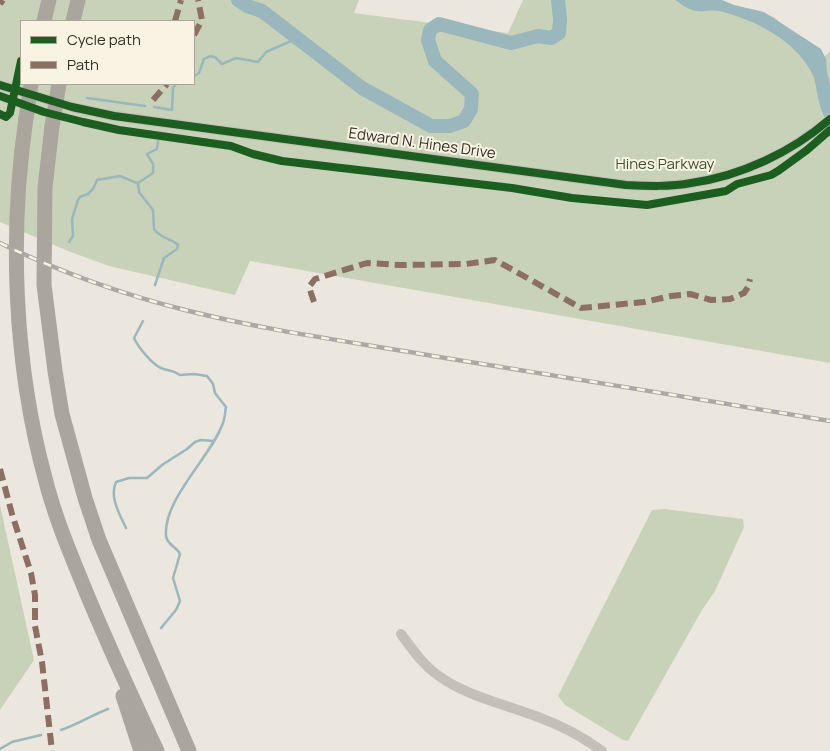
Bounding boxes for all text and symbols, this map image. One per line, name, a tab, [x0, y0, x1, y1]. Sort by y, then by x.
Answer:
legend	[20, 20, 195, 85]
text: Cycle path	[67, 29, 141, 50]
text: Path	[67, 54, 99, 75]
street label: Edward N. Hines Drive	[347, 125, 497, 163]
park label: Hines Parkway	[615, 156, 715, 174]

